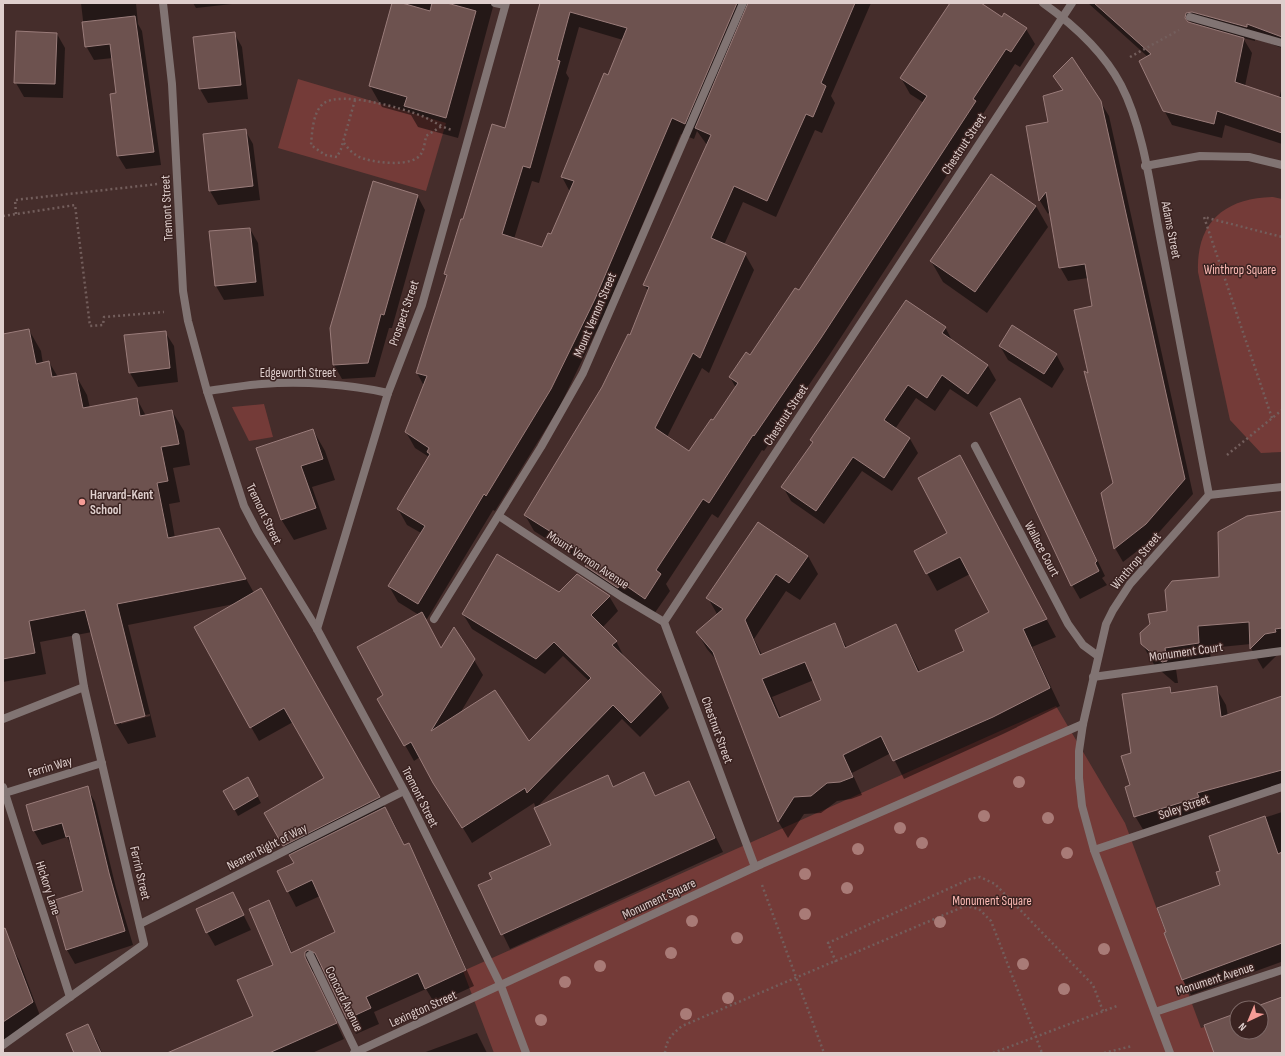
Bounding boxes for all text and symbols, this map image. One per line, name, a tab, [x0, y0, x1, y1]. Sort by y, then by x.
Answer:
street label: Chestnut Street	[938, 110, 990, 178]
street label: Tremont Street	[157, 175, 177, 241]
street label: Adams Street	[1157, 199, 1184, 260]
park label: Winthrop Square	[1204, 262, 1276, 278]
street label: Mount Vernon Street	[570, 270, 620, 360]
street label: Prospect Street	[385, 278, 423, 348]
street label: Edgeworth Street	[260, 365, 336, 381]
street label: Chestnut Street	[760, 381, 812, 449]
street label: Tremont Street	[242, 481, 286, 547]
place label: Harvard-Kent School	[90, 487, 154, 518]
marker: Harvard-Kent School	[77, 497, 87, 507]
street label: Wallace Court	[1021, 519, 1063, 579]
street label: Mount Vernon Avenue	[544, 527, 632, 593]
street label: Winthrop Street	[1107, 529, 1165, 593]
street label: Monument Court	[1148, 639, 1224, 665]
street label: Chestnut Street	[697, 694, 737, 766]
street label: Ferrin Way	[26, 753, 74, 781]
street label: Tremont Street	[398, 764, 442, 830]
street label: Soley Street	[1156, 791, 1212, 823]
street label: Nearen Right of Way	[224, 820, 310, 874]
street label: Ferrin Street	[126, 844, 154, 902]
street label: Hickory Lane	[32, 859, 64, 917]
street label: Monument Square	[620, 875, 698, 923]
park label: Monument Square	[952, 893, 1032, 909]
street label: Monument Avenue	[1174, 959, 1256, 999]
street label: Concord Avenue	[321, 964, 367, 1034]
street label: Lexington Street	[387, 987, 459, 1031]
north arrow	[1229, 1000, 1269, 1040]
text: N	[1236, 1020, 1249, 1034]

